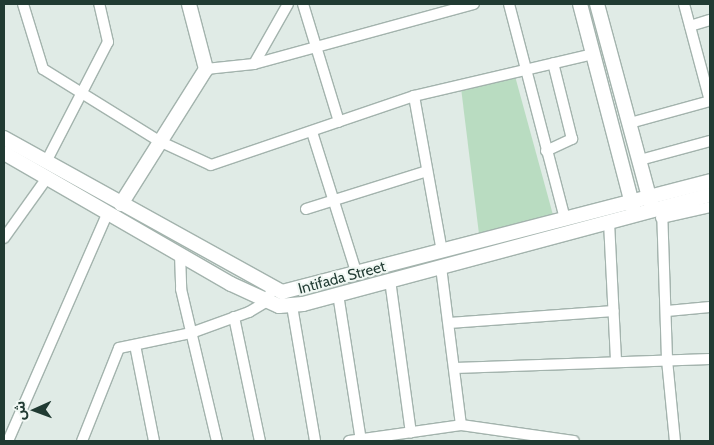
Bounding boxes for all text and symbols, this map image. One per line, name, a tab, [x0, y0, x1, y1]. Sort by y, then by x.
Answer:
street label: Intifada Street	[296, 258, 388, 298]
north arrow	[10, 385, 60, 435]
text: ش	[11, 401, 29, 420]

